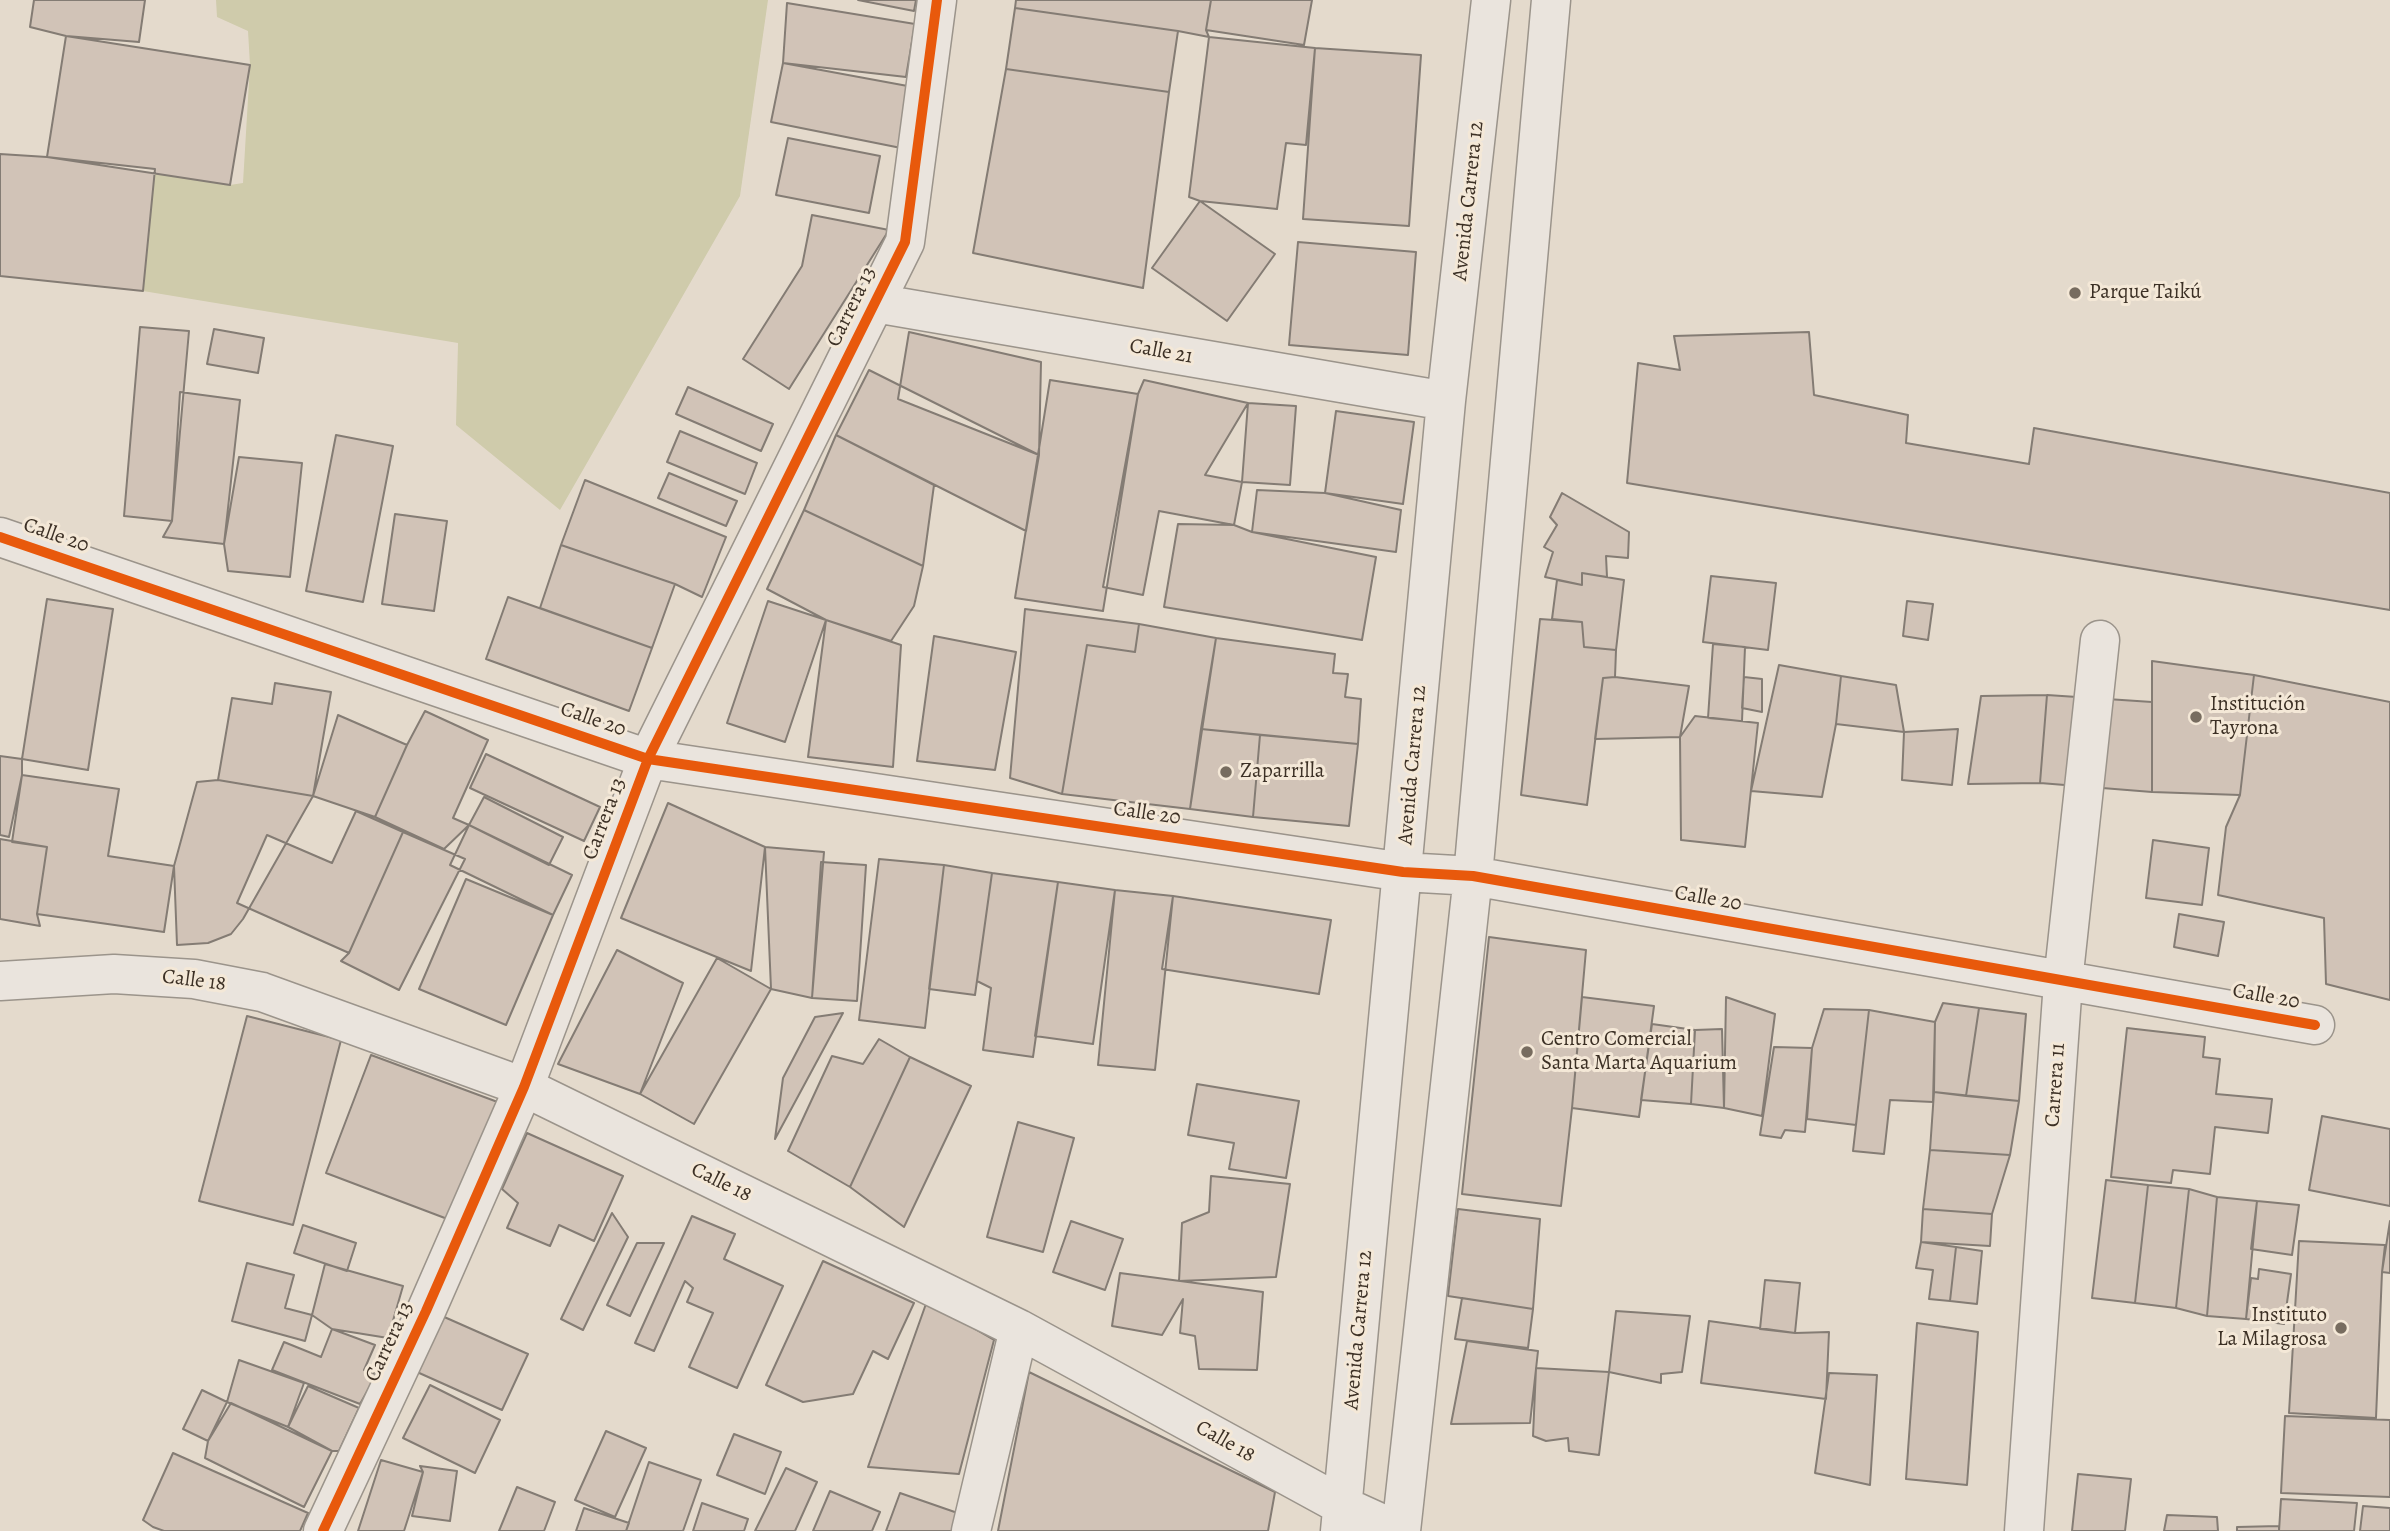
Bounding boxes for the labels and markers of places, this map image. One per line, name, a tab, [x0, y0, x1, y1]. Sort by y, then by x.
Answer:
place label: Parque Taikú	[2089, 280, 2201, 306]
marker: Parque Taikú	[2067, 285, 2083, 301]
place label: Institución Tayrona	[2210, 692, 2305, 742]
marker: Institución Tayrona	[2188, 709, 2204, 725]
place label: Zaparrilla	[1240, 759, 1325, 785]
marker: Zaparrilla	[1218, 764, 1234, 780]
place label: Centro Comercial Santa Marta Aquarium	[1541, 1027, 1737, 1077]
marker: Centro Comercial Santa Marta Aquarium	[1519, 1044, 1535, 1060]
place label: Instituto La Milagrosa	[2217, 1303, 2327, 1353]
marker: Instituto La Milagrosa	[2333, 1320, 2349, 1336]

